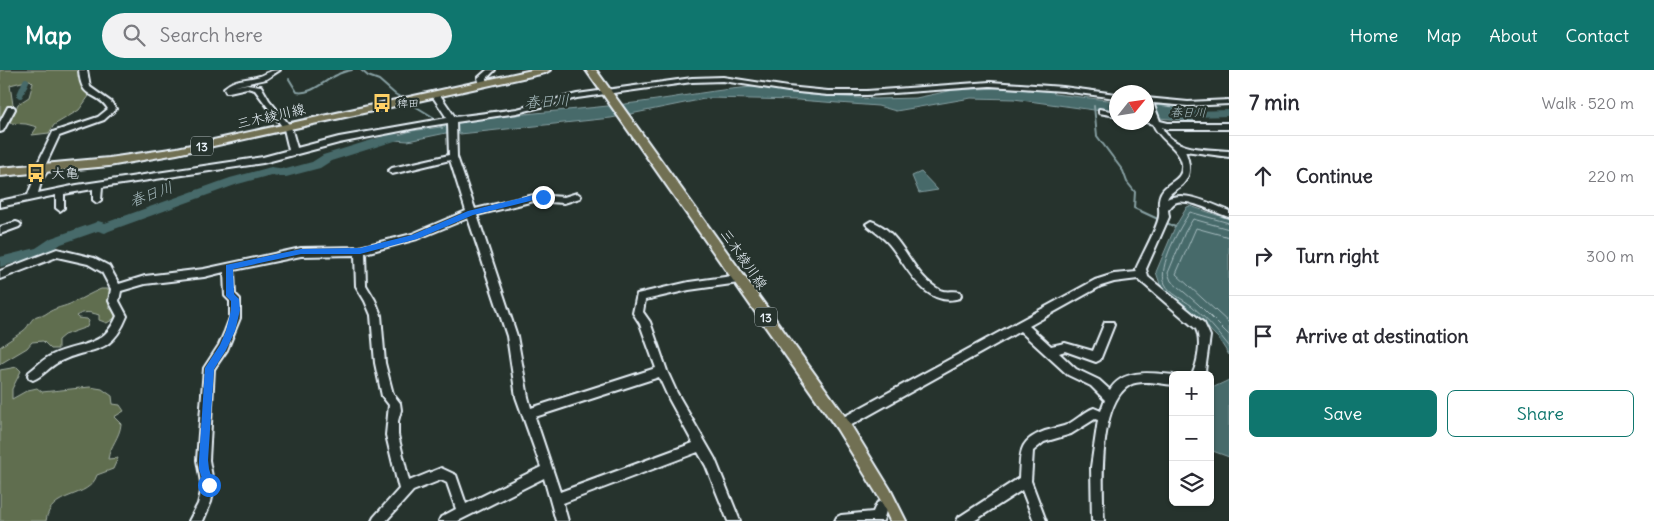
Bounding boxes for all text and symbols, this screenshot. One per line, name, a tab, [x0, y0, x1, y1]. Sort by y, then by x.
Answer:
search box	[102, 13, 452, 58]
text: Map	[25, 20, 72, 50]
icon: search	[120, 21, 148, 49]
text: Search here	[160, 23, 263, 47]
text: Home	[1350, 24, 1398, 47]
text: Map	[1426, 24, 1461, 47]
text: About	[1489, 24, 1537, 47]
text: Contact	[1565, 24, 1629, 47]
north arrow	[1109, 85, 1154, 130]
text: 7 min	[1249, 89, 1300, 116]
water label: 春日川	[524, 90, 570, 112]
bus stop icon: 稗田	[371, 92, 393, 114]
text: Walk · 520 m	[1542, 93, 1634, 113]
place label: 稗田	[397, 96, 419, 110]
street label: 三木綾川線	[235, 99, 307, 133]
water label: 春日川	[1170, 104, 1206, 120]
road number: 13	[191, 136, 213, 155]
bus stop icon: 大亀	[25, 162, 47, 184]
icon: ahead	[1249, 162, 1277, 190]
place label: 大亀	[51, 164, 79, 182]
text: Continue	[1296, 164, 1373, 188]
text: 220 m	[1588, 166, 1634, 186]
water label: 春日川	[127, 177, 175, 211]
route end	[532, 186, 555, 209]
street label: 三木綾川線	[717, 225, 771, 293]
icon: right	[1249, 242, 1277, 270]
text: Turn right	[1296, 244, 1379, 268]
text: 300 m	[1586, 246, 1634, 266]
road number: 13	[755, 308, 777, 326]
icon: arrive	[1249, 322, 1277, 350]
text: Arrive at destination	[1296, 324, 1469, 348]
map controls	[1169, 371, 1214, 506]
button: +	[1169, 371, 1214, 416]
button: Save	[1249, 390, 1437, 437]
button: Share	[1447, 390, 1634, 437]
button: −	[1169, 416, 1214, 461]
button: layers	[1169, 461, 1214, 506]
route start	[198, 474, 221, 497]

